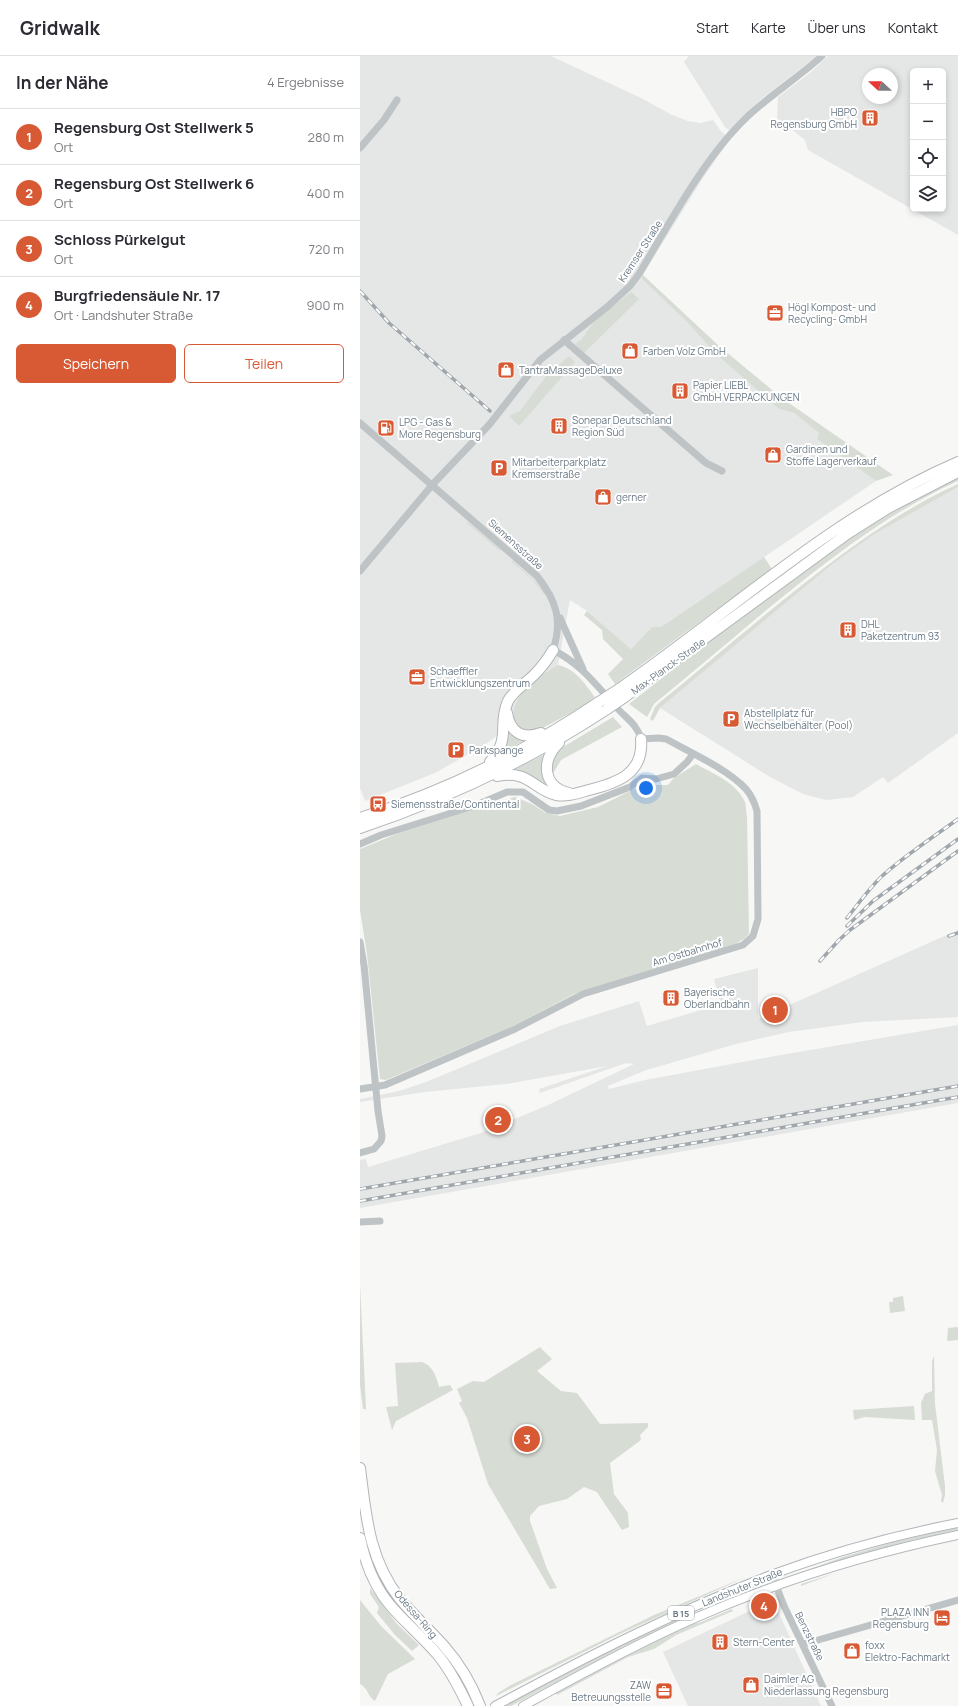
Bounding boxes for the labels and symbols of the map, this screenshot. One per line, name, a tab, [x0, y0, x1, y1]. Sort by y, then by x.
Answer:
north arrow	[862, 68, 898, 104]
place label: HBPO Regensburg GmbH	[771, 105, 857, 131]
building icon: HBPO Regensburg GmbH	[860, 108, 880, 128]
street label: Kremser Straße	[615, 217, 665, 285]
place label: Högl Kompost- und Recycling- GmbH	[788, 300, 876, 326]
office icon: Högl Kompost- und Recycling- GmbH	[765, 303, 785, 323]
shop icon: Farben Volz GmbH	[620, 341, 640, 361]
place label: Farben Volz GmbH	[643, 344, 726, 358]
shop icon: TantraMassageDeluxe	[496, 360, 516, 380]
place label: TantraMassageDeluxe	[519, 363, 622, 377]
place label: Papier LIEBL GmbH VERPACKUNGEN	[693, 378, 800, 404]
building icon: Papier LIEBL GmbH VERPACKUNGEN	[670, 381, 690, 401]
place label: Sonepar Deutschland Region Süd	[572, 413, 672, 439]
place label: LPG - Gas & More Regensburg	[399, 415, 481, 441]
building icon: Sonepar Deutschland Region Süd	[549, 416, 569, 436]
fuel station icon: LPG - Gas & More Regensburg	[376, 418, 396, 438]
place label: Gardinen und Stoffe Lagerverkauf	[786, 442, 877, 468]
shop icon: Gardinen und Stoffe Lagerverkauf	[763, 445, 783, 465]
place label: Mitarbeiterparkplatz Kremserstraße	[512, 455, 606, 481]
parking icon: Mitarbeiterparkplatz Kremserstraße	[489, 458, 509, 478]
shop icon: gerner	[593, 487, 613, 507]
place label: gerner	[616, 490, 647, 504]
street label: Siemensstraße	[485, 516, 547, 573]
place label: DHL Paketzentrum 93	[861, 617, 939, 643]
building icon: DHL Paketzentrum 93	[838, 620, 858, 640]
street label: Max-Planck-Straße	[628, 634, 708, 698]
place label: Schaeffler Entwicklungszentrum	[430, 664, 530, 690]
office icon: Schaeffler Entwicklungszentrum	[407, 667, 427, 687]
place label: Abstellplatz für Wechselbehälter (Pool)	[744, 706, 853, 732]
parking icon: Abstellplatz für Wechselbehälter (Pool)	[721, 709, 741, 729]
parking icon: Parkspange	[446, 740, 466, 760]
place label: Parkspange	[469, 743, 523, 757]
your location	[636, 778, 656, 798]
bus stop icon: Siemensstraße/Continental	[368, 794, 388, 814]
place label: Siemensstraße/Continental	[391, 797, 519, 811]
street label: Am Ostbahnhof	[650, 935, 724, 969]
place label: Bayerische Oberlandbahn	[684, 985, 750, 1011]
building icon: Bayerische Oberlandbahn	[661, 988, 681, 1008]
pin: 1	[762, 995, 788, 1025]
pin: 2	[485, 1105, 511, 1135]
pin: 3	[514, 1424, 540, 1454]
street label: Landshuter Straße	[700, 1564, 785, 1610]
street label: Odessa-Ring	[391, 1587, 441, 1641]
pin: 4	[751, 1591, 777, 1621]
place label: PLAZA INN Regensburg	[873, 1605, 929, 1631]
road number: B 15	[668, 1606, 694, 1620]
hotel icon: PLAZA INN Regensburg	[932, 1608, 952, 1628]
street label: Benzstraße	[792, 1609, 828, 1663]
building icon: Stern-Center	[710, 1632, 730, 1652]
place label: Stern-Center	[733, 1635, 795, 1649]
place label: foxx Elektro-Fachmarkt	[865, 1638, 950, 1664]
shop icon: foxx Elektro-Fachmarkt	[842, 1641, 862, 1661]
place label: Daimler AG Niederlassung Regensburg	[764, 1672, 889, 1698]
shop icon: Daimler AG Niederlassung Regensburg	[741, 1675, 761, 1695]
place label: ZAW Betreuungsstelle	[571, 1678, 652, 1704]
office icon: ZAW Betreuungsstelle	[654, 1681, 674, 1701]

